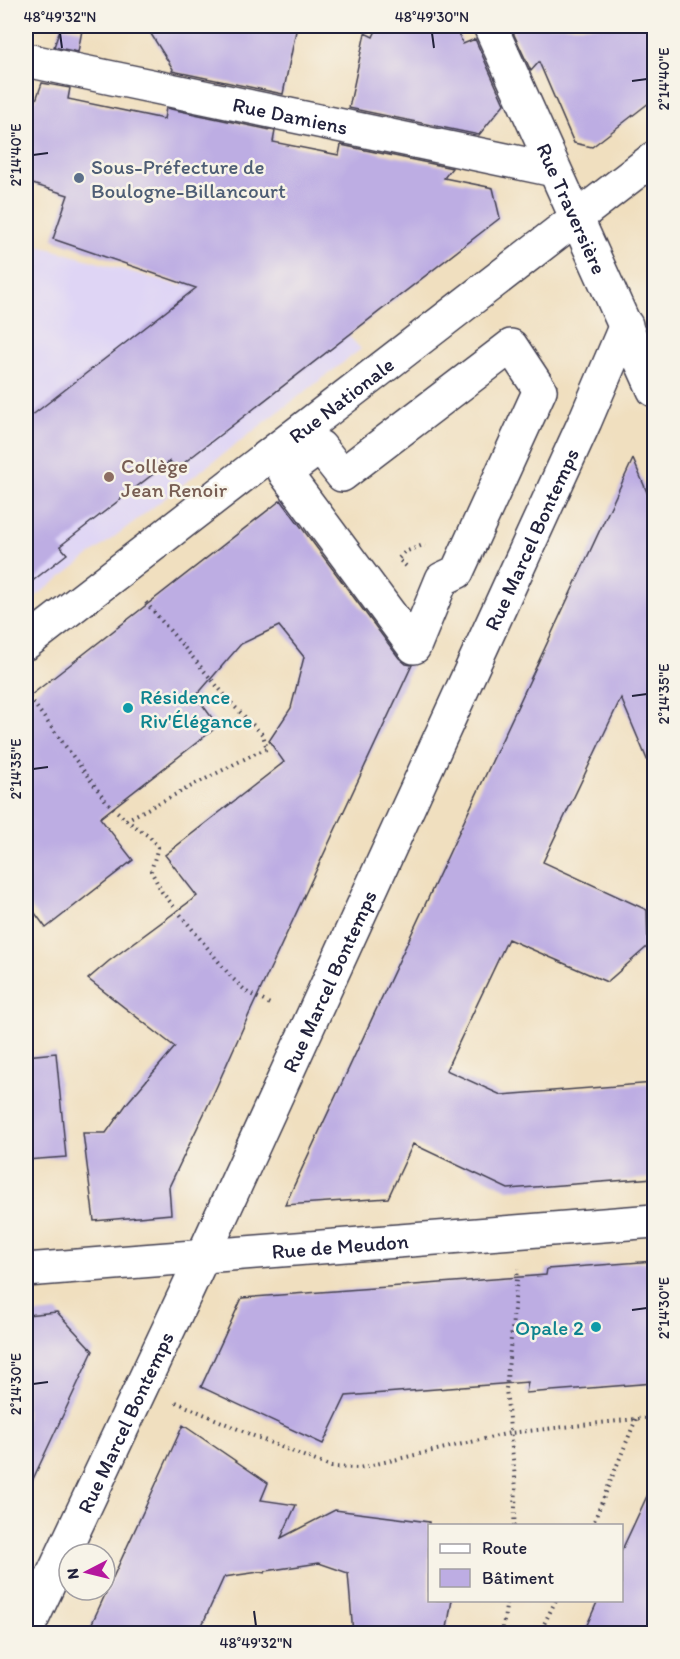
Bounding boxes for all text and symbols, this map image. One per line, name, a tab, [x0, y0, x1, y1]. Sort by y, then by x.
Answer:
text: 48°49'32"N	[24, 8, 96, 26]
text: 48°49'30"N	[395, 8, 469, 26]
text: 2°14'40"E	[655, 47, 673, 111]
street label: Rue Damiens	[231, 91, 350, 139]
text: 2°14'40"E	[7, 123, 25, 187]
street label: Rue Traversière	[532, 139, 613, 278]
place label: Sous-Préfecture de Boulogne-Billancourt	[91, 154, 286, 203]
marker: Sous-Préfecture de Boulogne-Billancourt	[72, 171, 86, 185]
street label: Rue Nationale	[283, 351, 399, 448]
street label: Rue Marcel Bontemps	[478, 444, 584, 634]
place label: Collège Jean Renoir	[121, 453, 228, 502]
marker: Collège Jean Renoir	[102, 470, 116, 484]
text: 2°14'35"E	[655, 664, 673, 724]
place label: Résidence Riv'Élégance	[140, 684, 252, 733]
marker: Résidence Riv'Élégance	[121, 701, 135, 715]
text: 2°14'35"E	[7, 739, 25, 799]
street label: Rue Marcel Bontemps	[276, 886, 381, 1076]
street label: Rue de Meudon	[271, 1228, 410, 1263]
text: 2°14'30"E	[655, 1277, 673, 1339]
place label: Opale 2	[515, 1315, 584, 1340]
marker: Opale 2	[589, 1320, 603, 1334]
street label: Rue Marcel Bontemps	[71, 1327, 178, 1517]
text: 2°14'30"E	[7, 1353, 25, 1415]
legend	[428, 1524, 623, 1602]
text: Route	[482, 1537, 527, 1559]
north arrow	[57, 1542, 117, 1602]
text: N	[63, 1567, 83, 1580]
text: Bâtiment	[482, 1567, 555, 1589]
text: 48°49'32"N	[220, 1634, 292, 1652]

